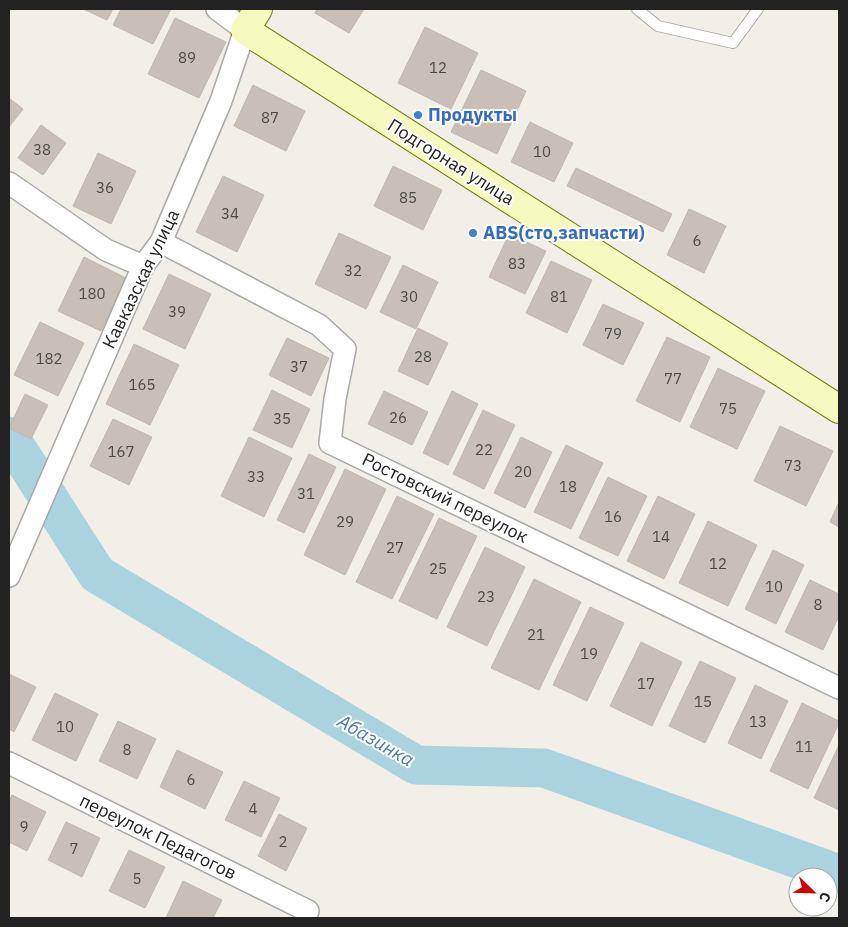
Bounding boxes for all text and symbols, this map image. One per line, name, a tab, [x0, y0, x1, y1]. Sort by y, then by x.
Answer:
house number: 89	[178, 48, 196, 67]
house number: 12	[429, 58, 447, 77]
place label: Продукты	[428, 103, 517, 126]
house number: 87	[261, 108, 279, 127]
marker: Продукты	[412, 109, 424, 121]
street label: Подгорная улица	[384, 113, 519, 210]
house number: 38	[33, 140, 51, 159]
house number: 10	[533, 142, 551, 161]
house number: 36	[96, 178, 114, 197]
house number: 85	[399, 188, 417, 207]
house number: 34	[221, 204, 239, 223]
street label: Кавказская улица	[97, 205, 184, 352]
place label: ABS(сто,запчасти)	[483, 221, 645, 244]
marker: ABS(сто,запчасти)	[467, 227, 479, 239]
house number: 6	[692, 231, 702, 250]
house number: 83	[508, 254, 526, 273]
house number: 32	[344, 261, 362, 280]
house number: 180	[78, 284, 106, 303]
house number: 30	[400, 287, 418, 306]
house number: 81	[550, 287, 568, 306]
house number: 39	[168, 302, 186, 321]
house number: 79	[604, 324, 622, 343]
house number: 28	[414, 347, 432, 366]
house number: 182	[35, 349, 63, 368]
house number: 37	[290, 357, 308, 376]
house number: 77	[664, 369, 682, 388]
house number: 165	[128, 375, 156, 394]
house number: 75	[719, 399, 737, 418]
house number: 26	[389, 408, 407, 427]
house number: 35	[273, 409, 291, 428]
house number: 22	[475, 440, 493, 459]
house number: 167	[107, 442, 135, 461]
street label: Ростовский переулок	[358, 447, 532, 548]
house number: 73	[784, 456, 802, 475]
house number: 20	[514, 462, 532, 481]
house number: 33	[247, 467, 265, 486]
house number: 18	[559, 477, 577, 496]
house number: 31	[297, 484, 315, 503]
house number: 16	[604, 507, 622, 526]
house number: 29	[336, 512, 354, 531]
house number: 14	[652, 527, 670, 546]
house number: 27	[386, 538, 404, 557]
house number: 12	[709, 554, 727, 573]
house number: 25	[429, 559, 447, 578]
house number: 10	[765, 577, 783, 596]
house number: 23	[477, 587, 495, 606]
house number: 8	[813, 595, 823, 614]
house number: 21	[527, 625, 545, 644]
house number: 19	[580, 644, 598, 663]
house number: 17	[637, 674, 655, 693]
house number: 15	[694, 692, 712, 711]
water label: Абазинка	[333, 708, 418, 771]
house number: 13	[749, 712, 767, 731]
house number: 10	[56, 717, 74, 736]
house number: 11	[795, 737, 813, 756]
house number: 8	[122, 740, 132, 759]
house number: 6	[186, 770, 196, 789]
street label: переулок Педагогов	[76, 789, 240, 884]
house number: 4	[248, 799, 258, 818]
house number: 9	[19, 817, 29, 836]
house number: 2	[278, 832, 288, 851]
house number: 7	[69, 839, 79, 858]
north arrow	[788, 867, 838, 917]
house number: 5	[132, 869, 142, 888]
text: С	[815, 889, 835, 905]

